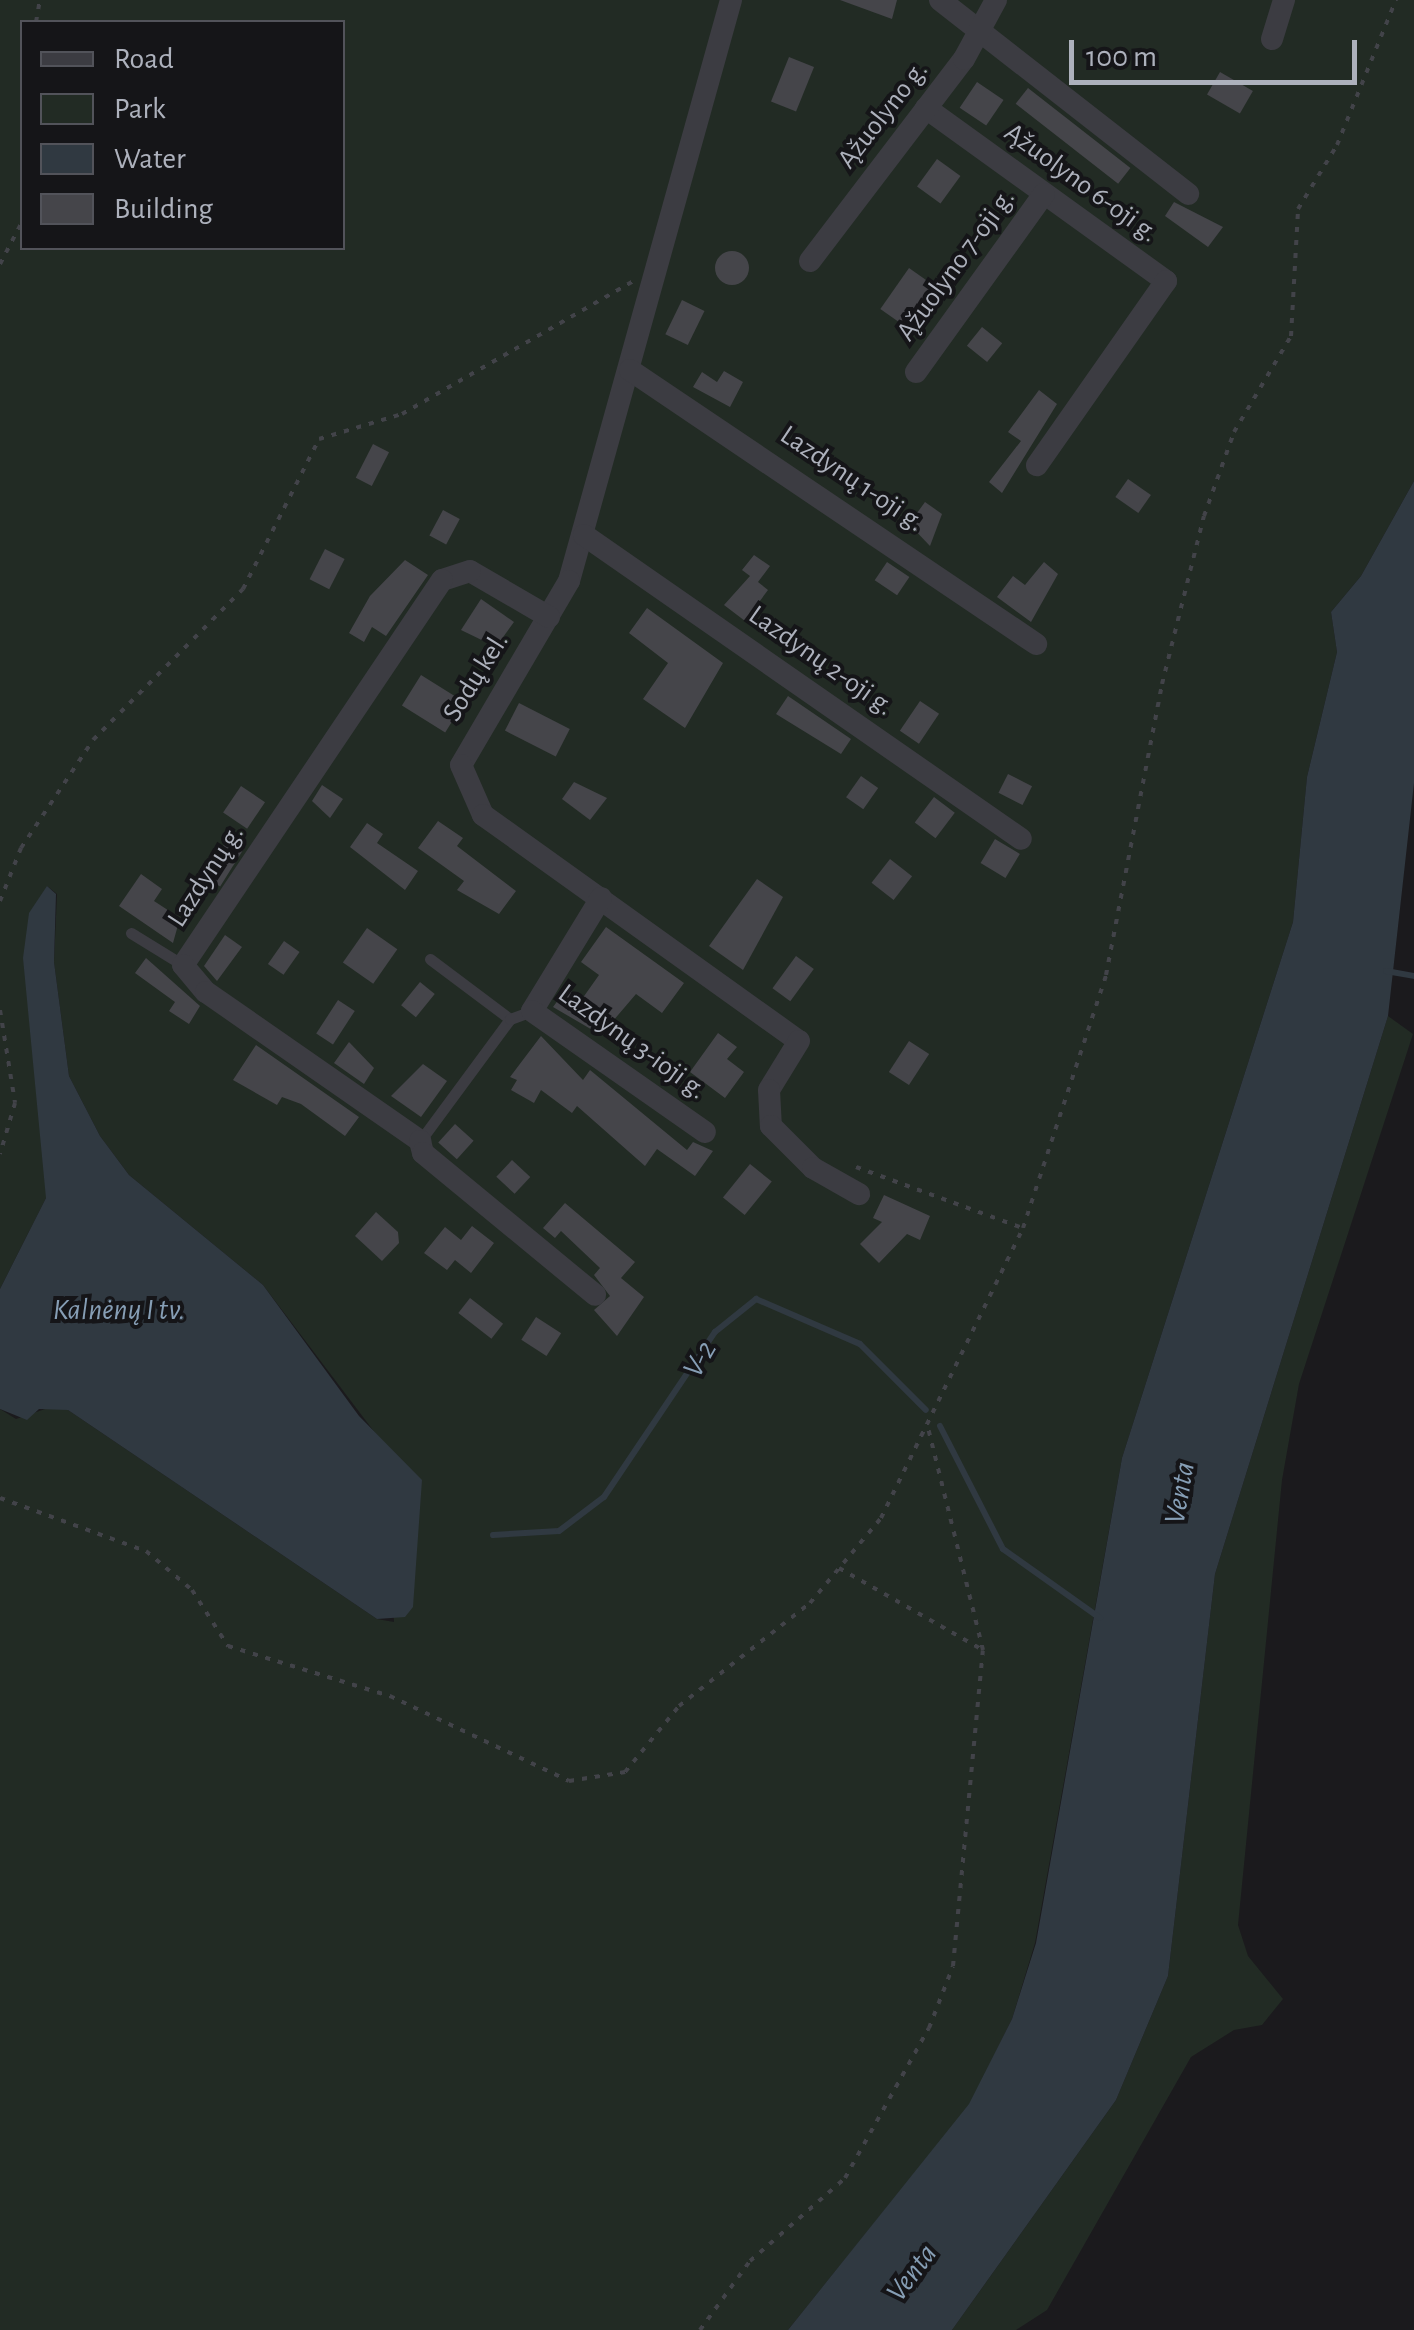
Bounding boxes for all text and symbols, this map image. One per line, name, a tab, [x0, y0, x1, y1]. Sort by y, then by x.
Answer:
legend	[20, 20, 345, 250]
scale bar	[1074, 20, 1362, 82]
text: 100 m	[1086, 42, 1157, 72]
text: Road	[114, 44, 174, 74]
street label: Ąžuolyno g.	[831, 54, 935, 176]
text: Park	[114, 94, 166, 124]
street label: Ąžuolyno 6-oji g.	[998, 116, 1164, 250]
text: Water	[114, 144, 186, 174]
street label: Ąžuolyno 7-oji g.	[889, 182, 1023, 348]
text: Building	[114, 194, 213, 224]
street label: Lazdynų 1-oji g.	[774, 419, 930, 539]
street label: Lazdynų 2-oji g.	[742, 599, 900, 723]
street label: Sodų kel.	[436, 626, 516, 728]
street label: Lazdynų g.	[160, 818, 252, 934]
street label: Lazdynų 3-ioji g.	[551, 977, 713, 1107]
water label: Kalnėnų I tv.	[53, 1292, 185, 1328]
water label: V-2	[675, 1334, 725, 1384]
water label: Venta	[1157, 1459, 1203, 1527]
water label: Venta	[879, 2237, 945, 2309]

